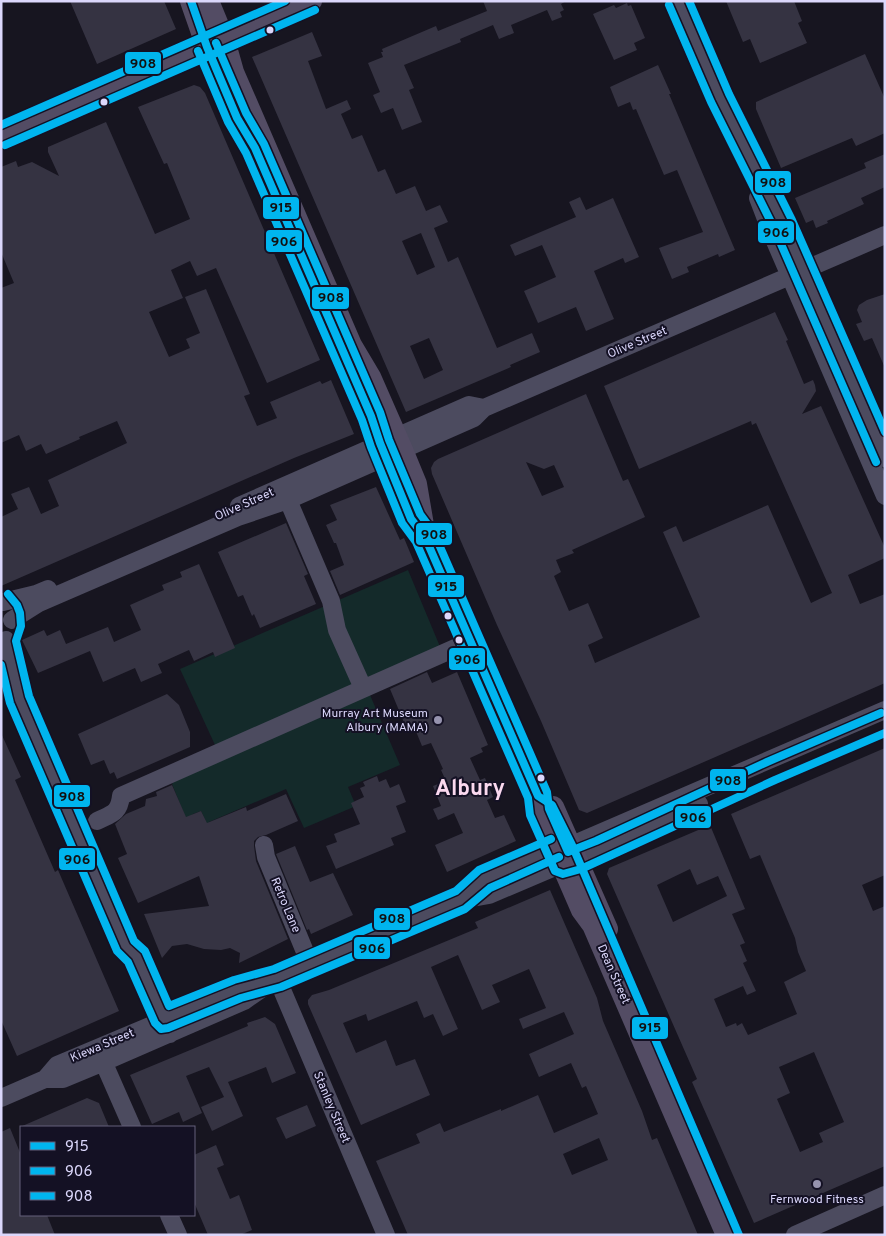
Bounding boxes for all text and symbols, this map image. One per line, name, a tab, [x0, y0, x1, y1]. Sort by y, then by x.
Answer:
unlabelled marker	[265, 25, 275, 35]
line badge: 908	[124, 51, 162, 75]
text: 908	[130, 56, 156, 73]
unlabelled marker	[99, 97, 109, 107]
line badge: 908	[754, 170, 792, 194]
text: 908	[760, 175, 786, 192]
line badge: 915	[262, 196, 300, 220]
text: 915	[270, 200, 292, 217]
line badge: 906	[757, 220, 795, 244]
text: 906	[763, 225, 789, 242]
line badge: 906	[265, 229, 303, 253]
text: 906	[271, 234, 297, 251]
line badge: 908	[311, 286, 350, 310]
text: 908	[318, 290, 344, 307]
street label: Olive Street	[605, 323, 670, 363]
street label: Olive Street	[212, 485, 277, 525]
line badge: 908	[415, 522, 453, 546]
text: 908	[421, 527, 447, 544]
line badge: 915	[427, 574, 465, 598]
text: 915	[435, 579, 457, 596]
unlabelled marker	[443, 611, 453, 621]
unlabelled marker	[454, 635, 464, 645]
line badge: 906	[448, 647, 486, 671]
text: 906	[454, 652, 480, 669]
place label: Murray Art Museum Albury (MAMA)	[322, 706, 428, 736]
marker: Murray Art Museum Albury (MAMA)	[432, 714, 444, 726]
line badge: 908	[709, 768, 747, 792]
unlabelled marker	[536, 773, 546, 783]
text: 908	[715, 773, 741, 790]
district label: Albury	[435, 776, 505, 803]
line badge: 908	[53, 784, 91, 808]
text: 908	[59, 789, 85, 806]
line badge: 906	[674, 805, 712, 829]
text: 906	[680, 810, 706, 827]
line badge: 906	[58, 847, 96, 871]
text: 906	[64, 852, 90, 869]
street label: Retro Lane	[266, 875, 304, 935]
line badge: 908	[373, 907, 411, 931]
text: 908	[379, 911, 405, 928]
line badge: 906	[353, 936, 391, 960]
text: 906	[359, 941, 385, 958]
street label: Dean Street	[593, 942, 633, 1007]
line badge: 915	[631, 1016, 669, 1040]
text: 915	[639, 1020, 661, 1037]
street label: Kiewa Street	[68, 1025, 137, 1067]
street label: Stanley Street	[309, 1069, 353, 1146]
legend	[20, 1126, 195, 1216]
text: 915	[65, 1138, 89, 1157]
text: 906	[65, 1163, 92, 1182]
marker: Fernwood Fitness	[811, 1178, 823, 1190]
text: 908	[65, 1188, 93, 1207]
place label: Fernwood Fitness	[770, 1192, 864, 1208]

